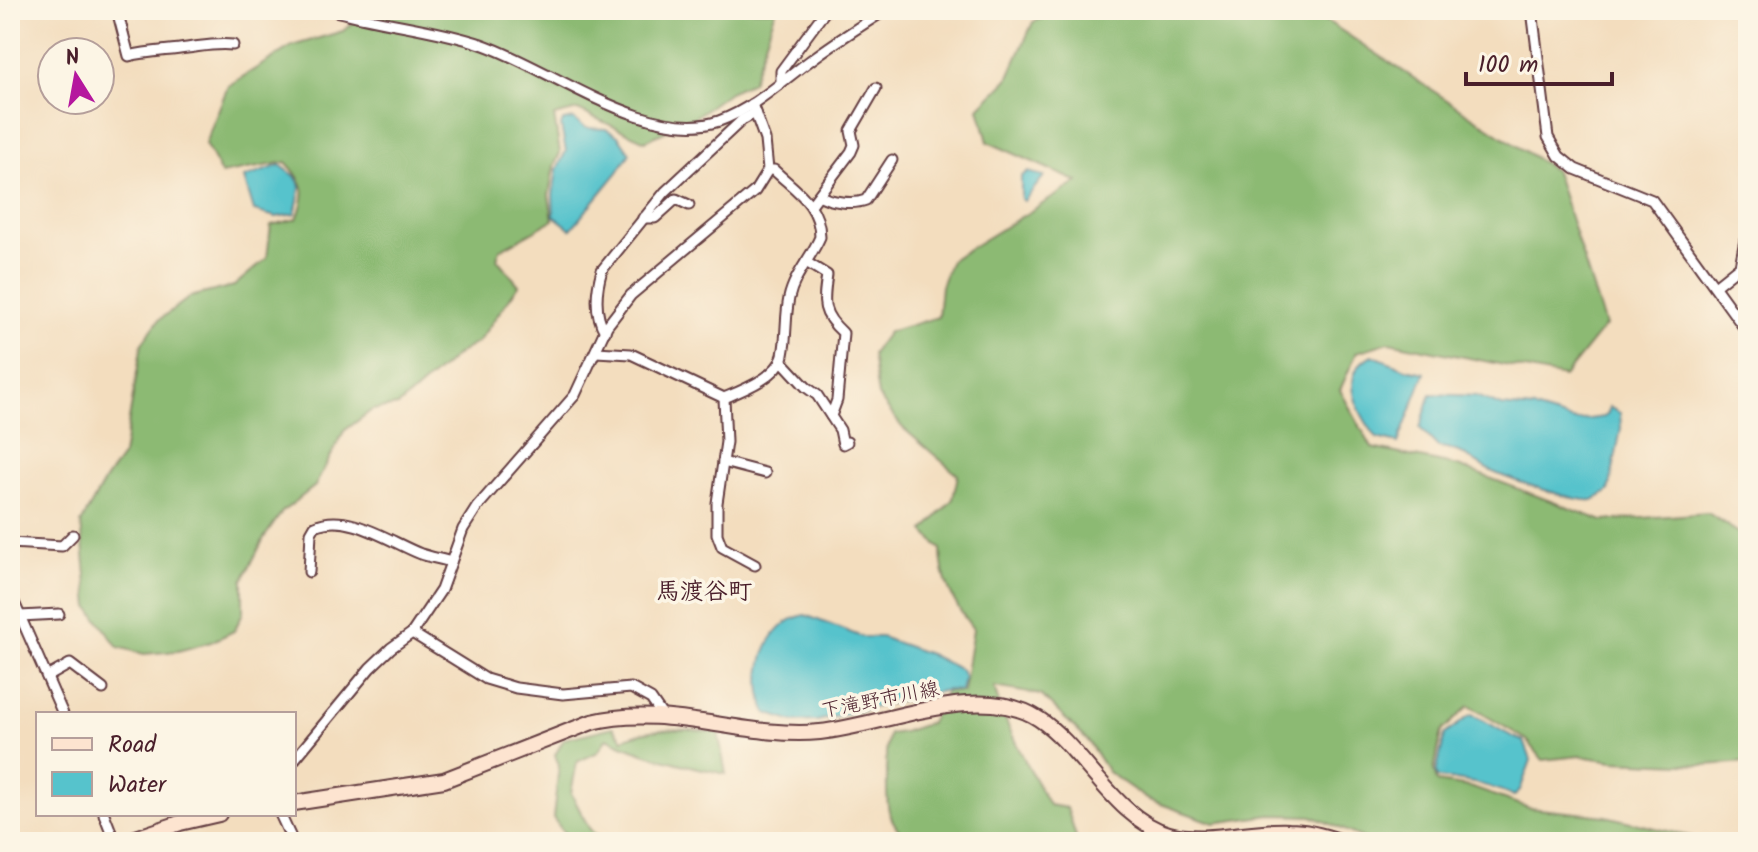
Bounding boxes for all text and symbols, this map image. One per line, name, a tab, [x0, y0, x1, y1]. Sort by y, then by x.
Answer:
north arrow	[36, 36, 116, 116]
scale bar	[1466, 36, 1612, 86]
text: N	[63, 40, 83, 77]
text: 100 m	[1478, 46, 1538, 85]
district label: 馬渡谷町	[656, 573, 752, 612]
street label: 下滝野市川線	[818, 674, 942, 728]
legend	[36, 712, 296, 816]
text: Road	[108, 726, 157, 765]
text: Water	[108, 766, 168, 805]

